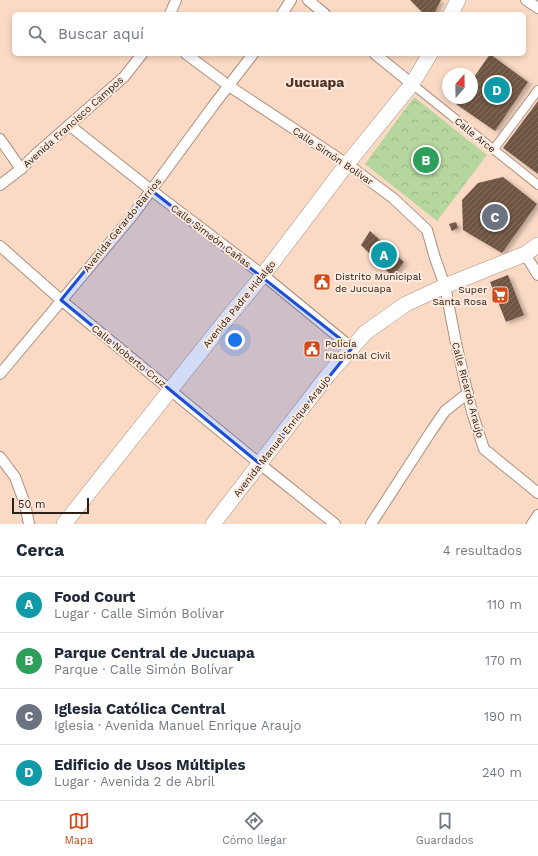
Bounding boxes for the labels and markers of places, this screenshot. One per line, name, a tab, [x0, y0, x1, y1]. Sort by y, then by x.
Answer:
pin: D	[484, 75, 510, 105]
pin: B	[413, 145, 439, 175]
pin: C	[482, 202, 508, 232]
pin: A	[371, 240, 397, 270]
place label: Distrito Municipal de Jucuapa	[335, 271, 421, 294]
public building icon: Distrito Municipal de Jucuapa	[312, 272, 332, 292]
place label: Super Santa Rosa	[432, 284, 487, 307]
supermarket icon: Super Santa Rosa	[490, 285, 510, 305]
place label: Policía Nacional Civil	[325, 338, 391, 361]
public building icon: Policía Nacional Civil	[302, 339, 322, 359]

